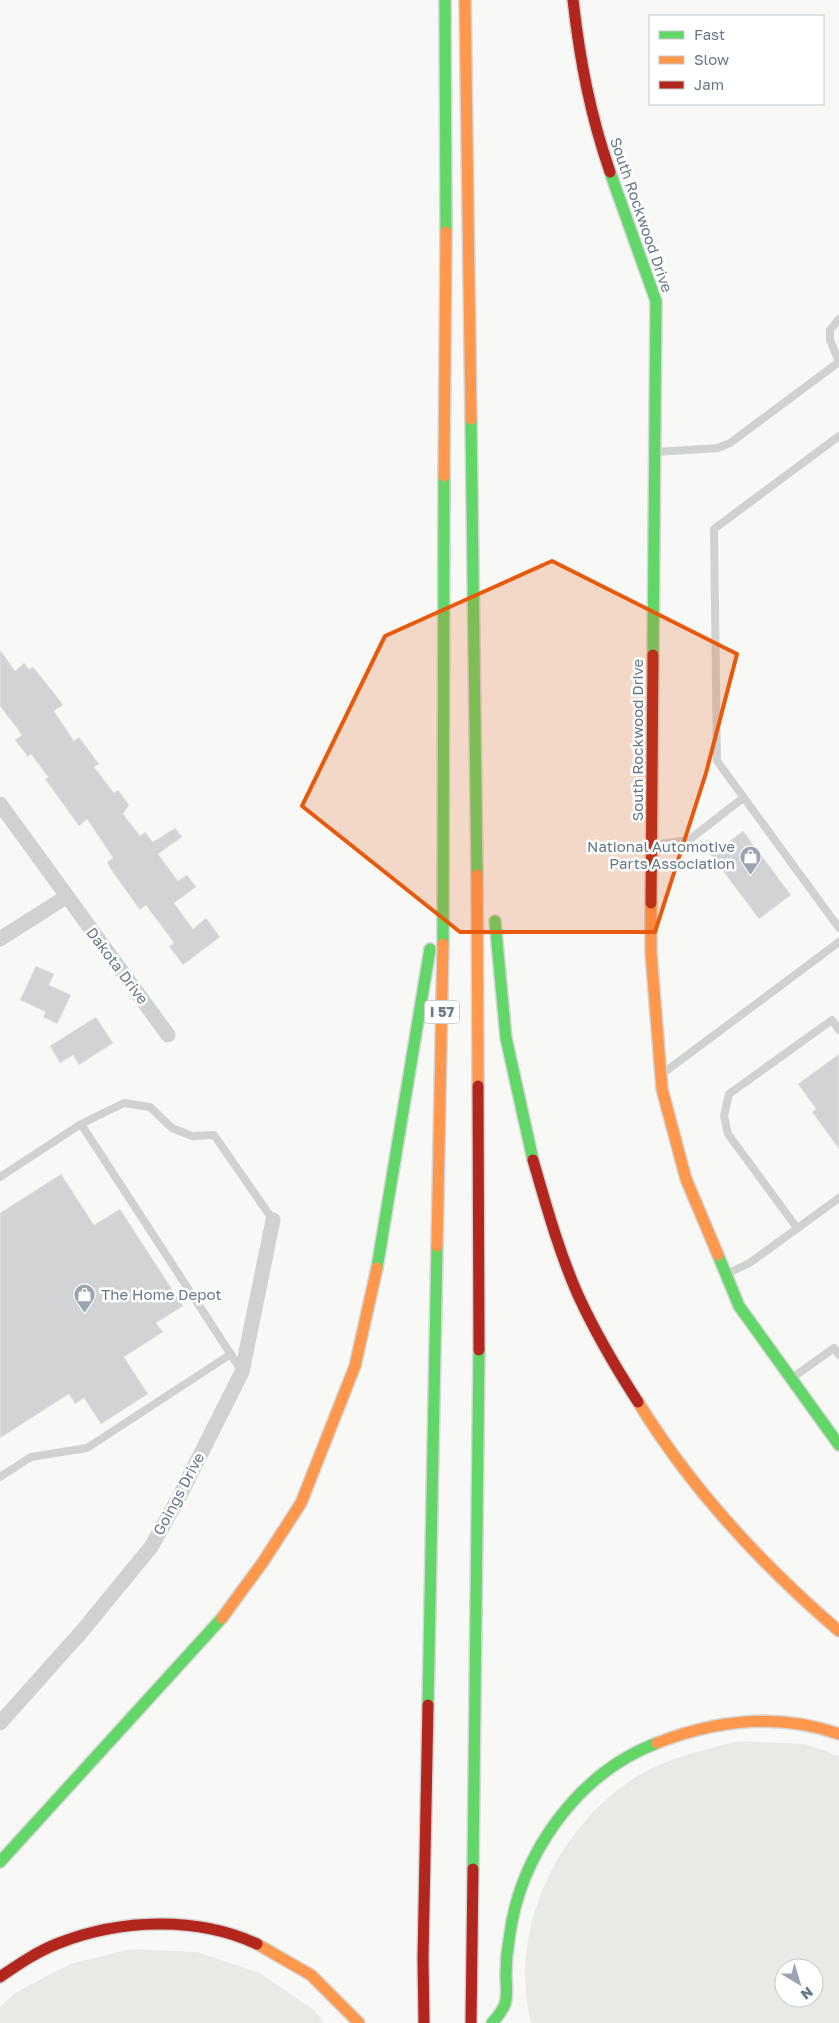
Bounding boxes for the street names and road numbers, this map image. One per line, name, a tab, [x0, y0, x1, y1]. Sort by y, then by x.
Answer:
street label: South Rockwood Drive	[607, 135, 677, 295]
street label: South Rockwood Drive	[628, 658, 646, 821]
street label: Dakota Drive	[83, 923, 153, 1008]
road number: I 57	[424, 1000, 460, 1024]
street label: Goings Drive	[149, 1449, 208, 1538]

